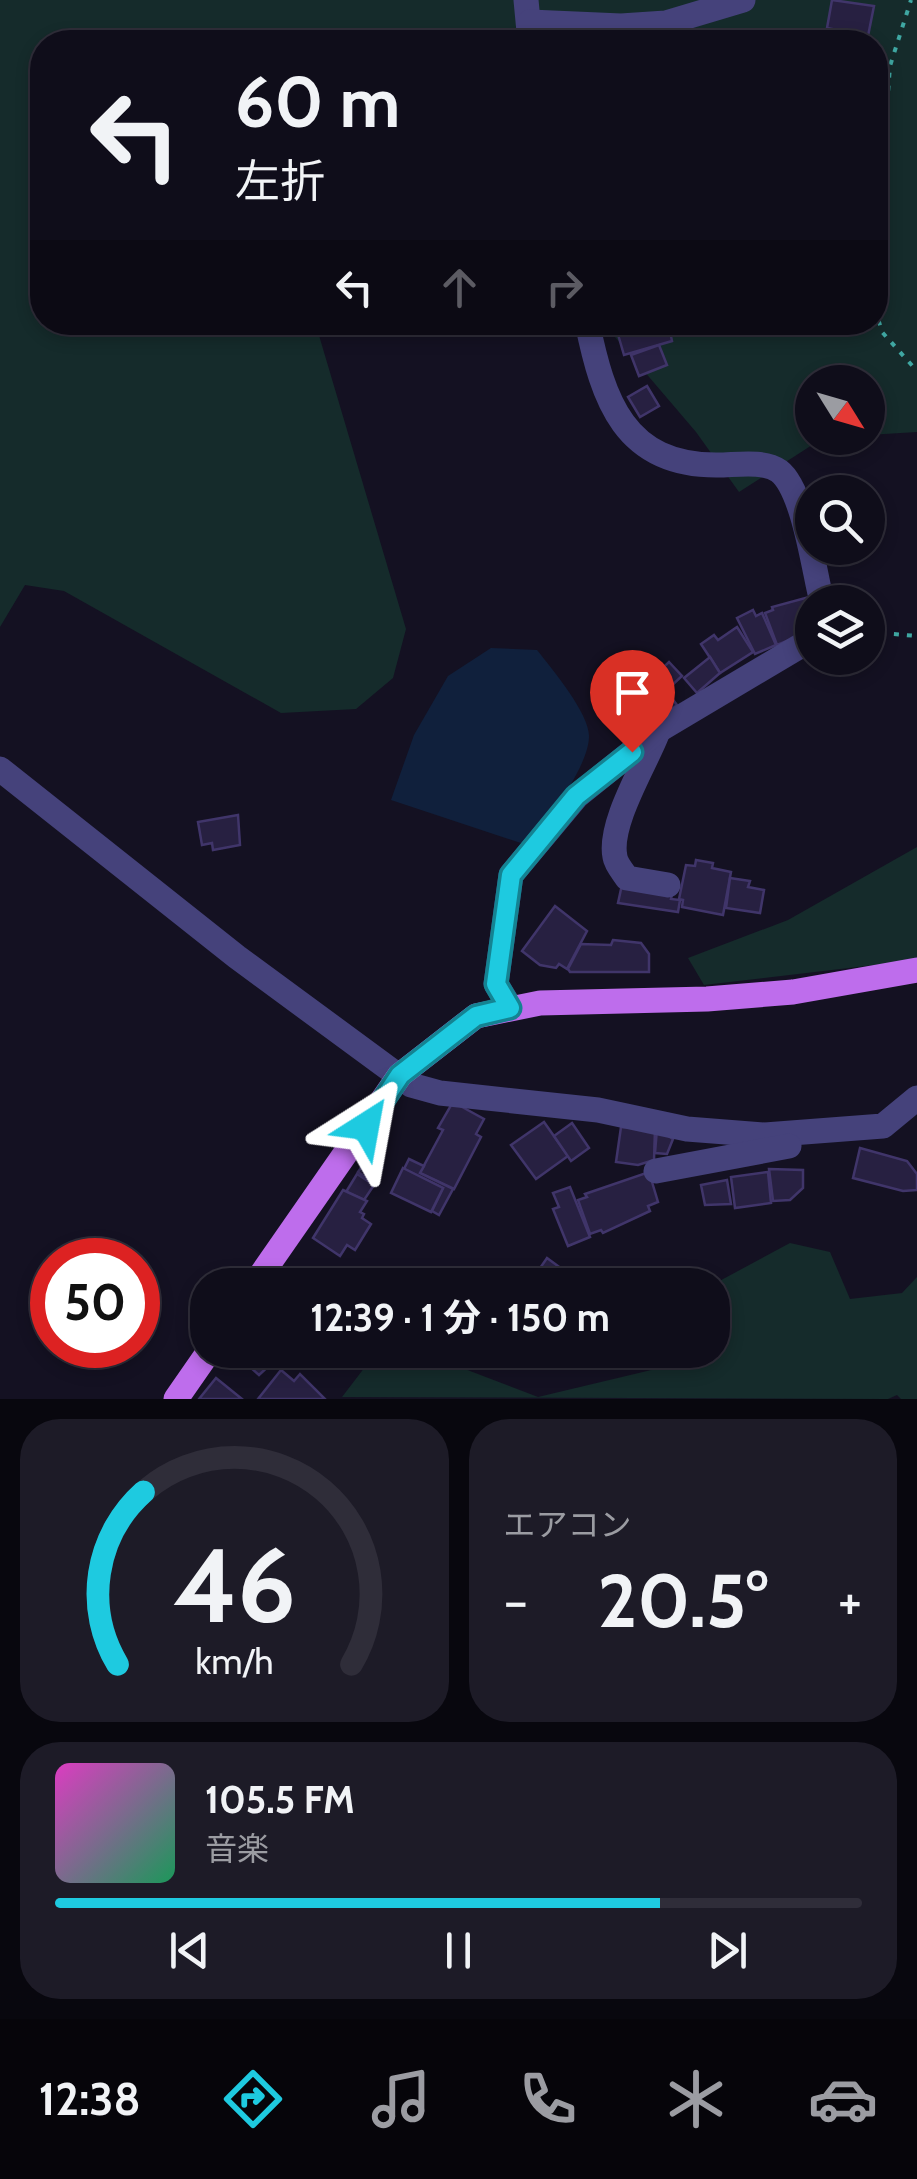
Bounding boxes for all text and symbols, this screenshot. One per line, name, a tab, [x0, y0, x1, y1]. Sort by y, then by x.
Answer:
text: 60 m	[235, 59, 400, 145]
icon: left	[70, 70, 200, 200]
text: 左折	[235, 154, 325, 208]
icon: left	[327, 260, 382, 315]
icon: ahead	[432, 260, 487, 315]
icon: right	[537, 260, 592, 315]
north arrow	[795, 365, 885, 455]
map controls	[795, 365, 885, 675]
button: search	[795, 475, 885, 565]
button: layers	[795, 585, 885, 675]
pin	[590, 650, 675, 753]
icon: arrive	[605, 665, 660, 720]
position arrow	[314, 1074, 418, 1178]
speed limit sign: 50	[30, 1238, 160, 1368]
text: 12:39 · 1 分 · 150 m	[310, 1294, 610, 1341]
text: エアコン	[504, 1505, 632, 1544]
text: 46	[173, 1522, 296, 1648]
text: 20.5°	[598, 1555, 768, 1646]
text: −	[504, 1567, 528, 1634]
text: +	[838, 1567, 862, 1634]
text: km/h	[195, 1640, 273, 1683]
text: 105.5 FM	[205, 1776, 355, 1823]
text: 音楽	[205, 1829, 269, 1868]
icon: previous	[162, 1923, 217, 1978]
icon: pause	[431, 1923, 486, 1978]
icon: next	[700, 1923, 755, 1978]
icon: directions	[218, 2064, 288, 2134]
icon: music	[366, 2064, 436, 2134]
icon: phone	[513, 2064, 583, 2134]
icon: climate	[661, 2064, 731, 2134]
icon: car	[808, 2064, 878, 2134]
text: 12:38	[39, 2072, 141, 2126]

